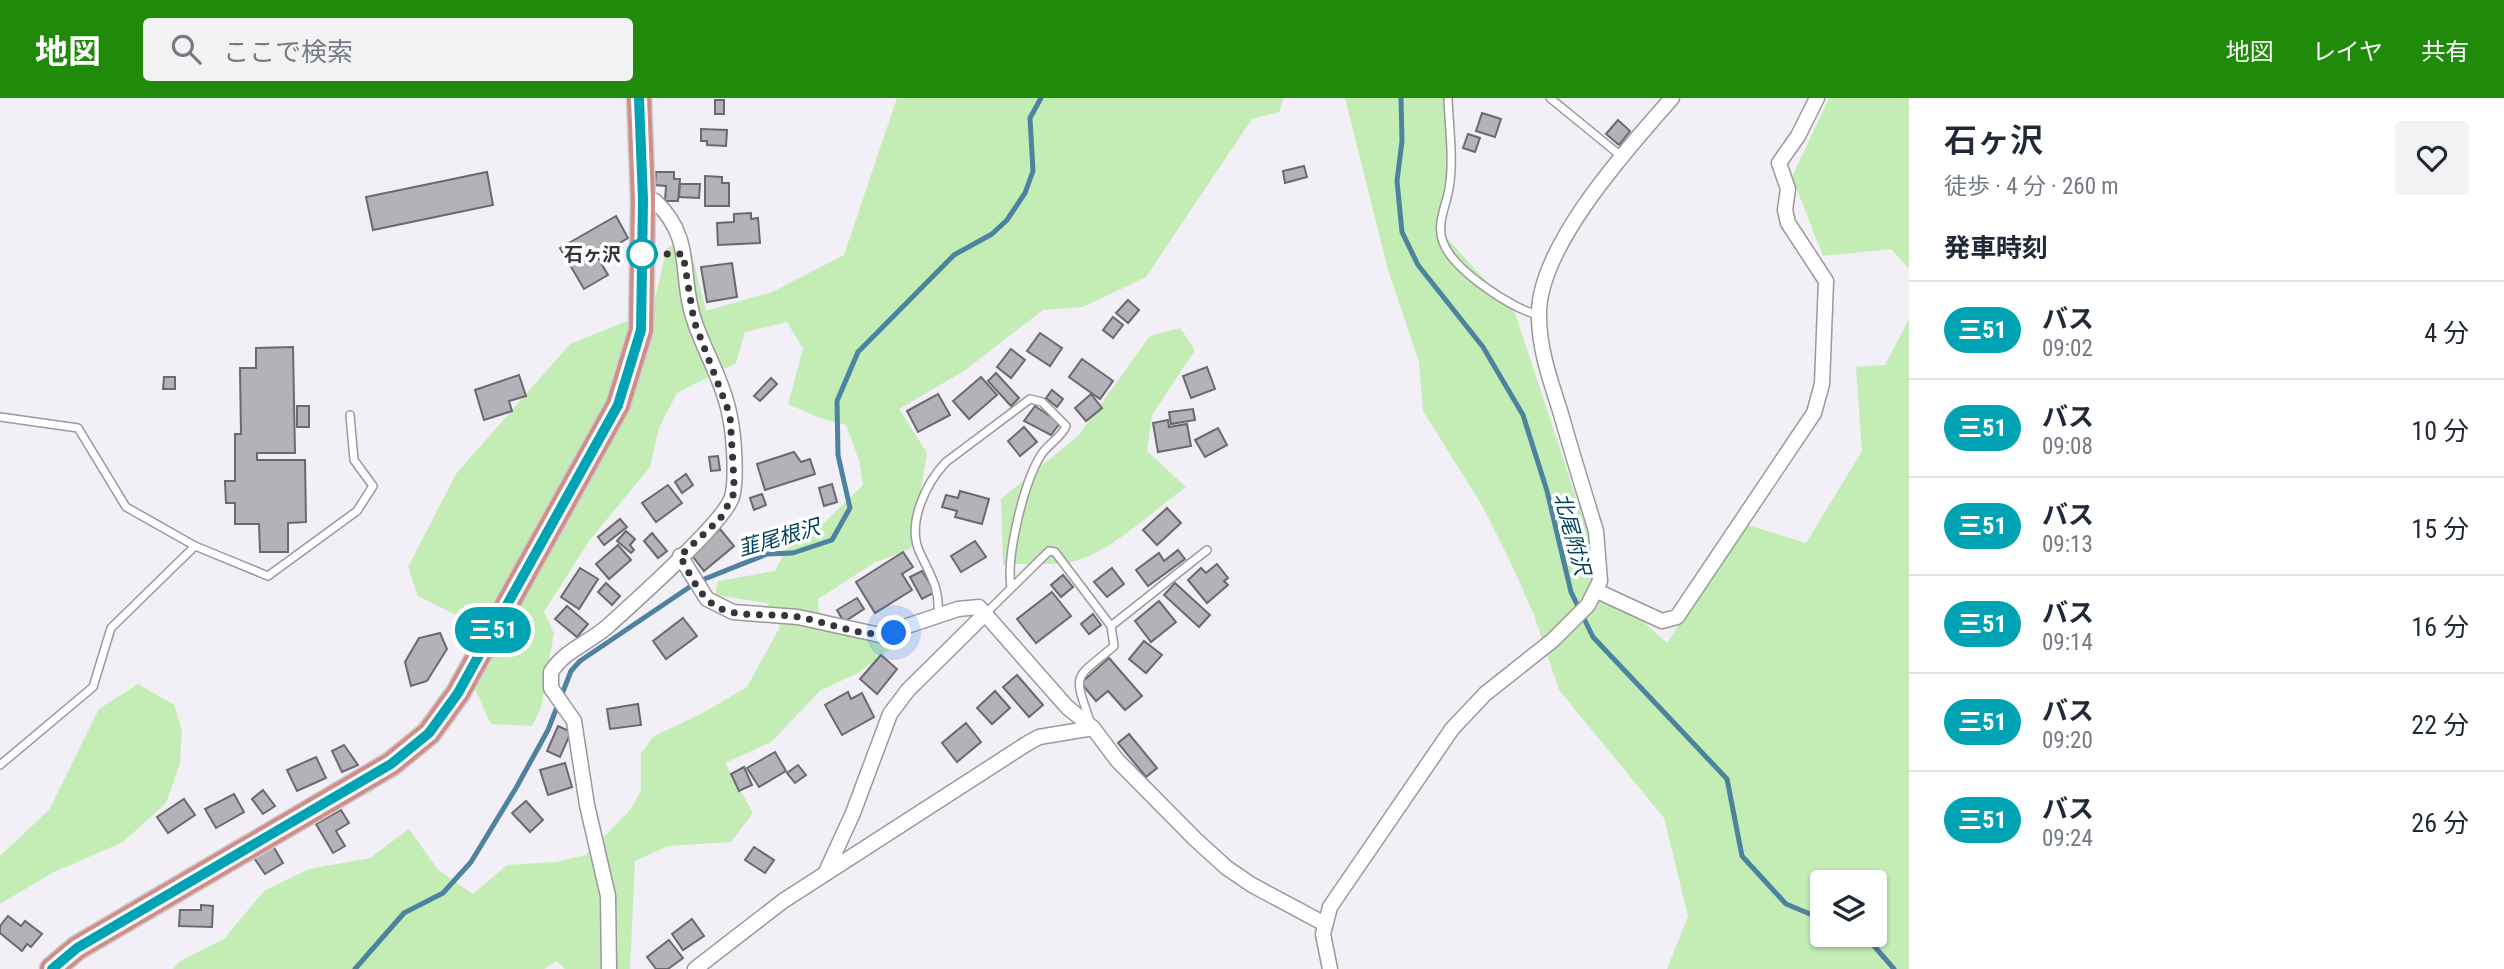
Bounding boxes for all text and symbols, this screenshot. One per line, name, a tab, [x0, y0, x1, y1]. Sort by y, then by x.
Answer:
search box	[143, 18, 633, 81]
icon: search	[167, 30, 205, 68]
text: 地図	[35, 32, 101, 71]
text: ここで検索	[223, 37, 353, 67]
text: 地図	[2226, 38, 2274, 66]
text: レイヤ	[2312, 38, 2383, 66]
text: 共有	[2421, 38, 2469, 66]
text: 石ヶ沢	[1944, 121, 2043, 160]
button: heart	[2395, 121, 2469, 195]
text: 徒歩 · 4 分 · 260 m	[1944, 173, 2119, 200]
text: 発車時刻	[1944, 233, 2048, 263]
marker: 石ヶ沢	[627, 239, 657, 269]
place label: 石ヶ沢	[564, 243, 621, 266]
text: バス	[2042, 304, 2094, 334]
text: 三51	[1958, 316, 2007, 344]
text: 4 分	[2424, 318, 2469, 348]
text: 09:02	[2042, 335, 2093, 362]
text: バス	[2042, 402, 2094, 432]
text: 三51	[1958, 414, 2007, 442]
text: 10 分	[2411, 416, 2469, 446]
text: 09:08	[2042, 433, 2093, 460]
water label: 北尾附沢	[1550, 490, 1595, 581]
text: バス	[2042, 500, 2094, 530]
text: 三51	[1958, 512, 2007, 540]
water label: 韮尾根沢	[735, 514, 826, 561]
text: 15 分	[2411, 514, 2469, 544]
text: 09:13	[2042, 531, 2093, 558]
text: バス	[2042, 598, 2094, 628]
line badge: 三51	[453, 607, 533, 653]
text: 三51	[1958, 610, 2007, 638]
text: 16 分	[2411, 612, 2469, 642]
your location	[876, 615, 911, 650]
text: 三51	[469, 616, 517, 644]
text: 09:14	[2042, 629, 2093, 656]
text: バス	[2042, 696, 2094, 726]
text: 三51	[1958, 708, 2007, 736]
text: 22 分	[2411, 710, 2469, 740]
text: 09:20	[2042, 727, 2093, 754]
text: バス	[2042, 794, 2094, 824]
text: 三51	[1958, 806, 2007, 834]
text: 26 分	[2411, 808, 2469, 838]
text: 09:24	[2042, 825, 2093, 852]
map controls	[1810, 870, 1887, 947]
button: layers	[1810, 870, 1887, 947]

